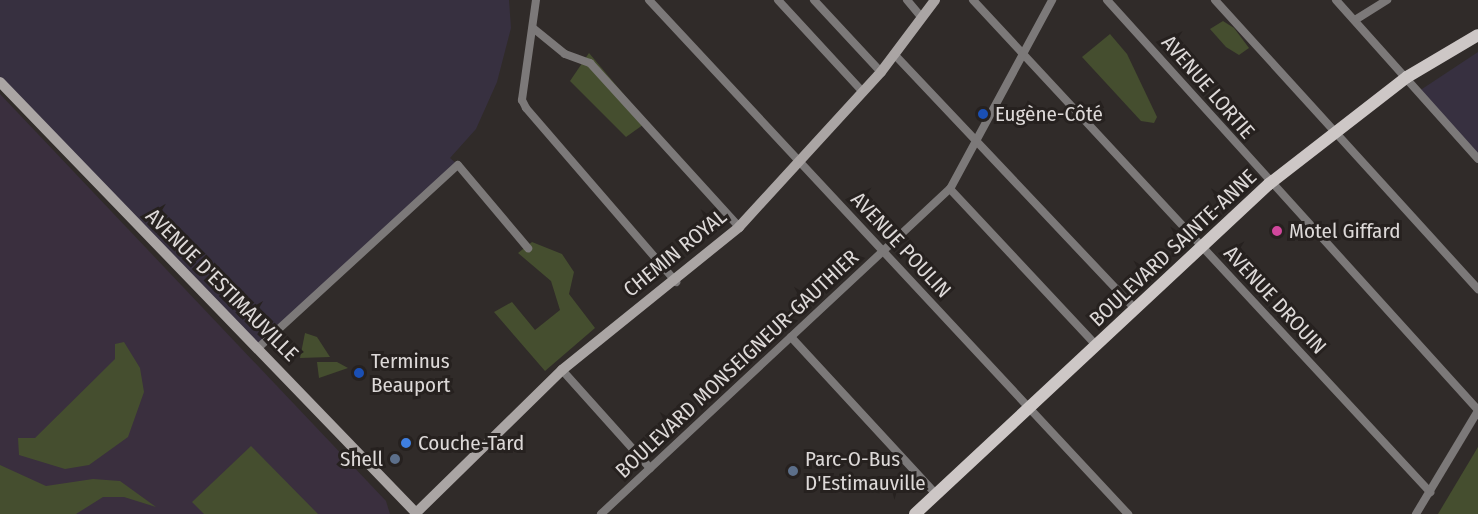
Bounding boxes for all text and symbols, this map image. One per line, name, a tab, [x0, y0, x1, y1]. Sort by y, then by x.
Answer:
street label: AVENUE LORTIE	[1156, 30, 1260, 144]
place label: Eugène-Côté	[995, 101, 1103, 127]
marker: Eugène-Côté	[976, 107, 990, 121]
street label: BOULEVARD SAINTE-ANNE	[1084, 164, 1262, 332]
street label: AVENUE POULIN	[846, 187, 956, 303]
street label: AVENUE D'ESTIMAUVILLE	[141, 204, 303, 366]
street label: CHEMIN ROYAL	[619, 204, 731, 302]
place label: Motel Giffard	[1289, 218, 1400, 244]
marker: Motel Giffard	[1270, 224, 1284, 238]
street label: AVENUE DROUIN	[1219, 241, 1331, 359]
street label: BOULEVARD MONSEIGNEUR-GAUTHIER	[610, 245, 864, 483]
place label: Terminus Beauport	[371, 348, 450, 398]
marker: Terminus Beauport	[352, 366, 366, 380]
place label: Couche-Tard	[418, 430, 524, 456]
marker: Couche-Tard	[399, 436, 413, 450]
place label: Shell	[340, 446, 383, 472]
place label: Parc-O-Bus D'Estimauville	[805, 446, 926, 496]
marker: Shell	[388, 452, 402, 466]
marker: Parc-O-Bus D'Estimauville	[786, 464, 800, 478]

